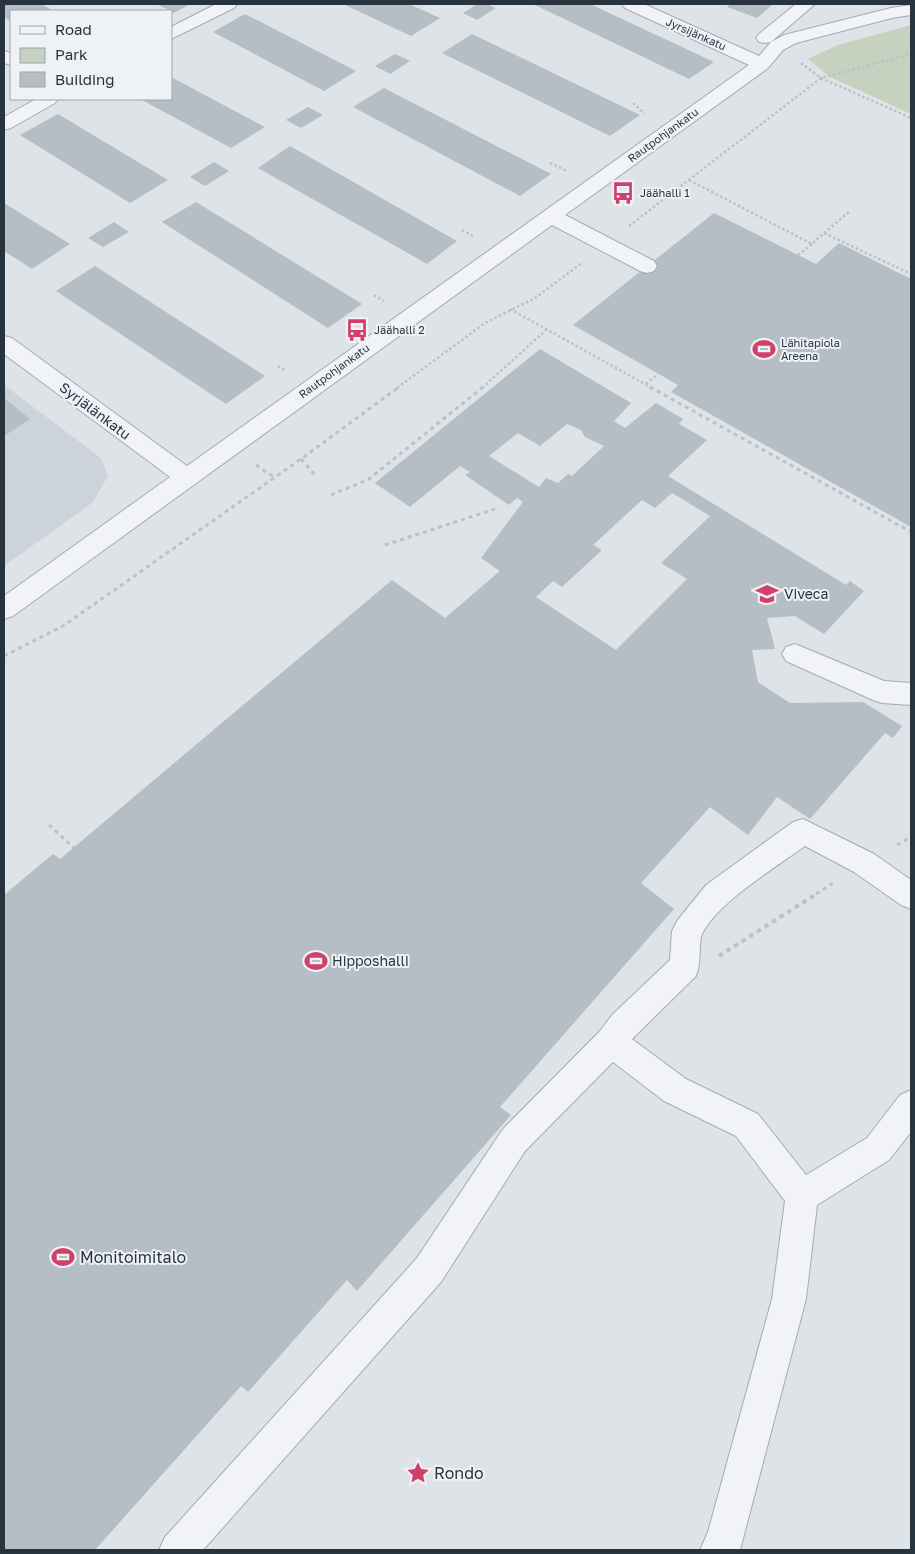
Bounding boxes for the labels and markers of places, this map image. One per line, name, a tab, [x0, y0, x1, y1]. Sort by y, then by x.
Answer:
bus stop icon: Jäähalli 1	[610, 180, 636, 206]
place label: Jäähalli 1	[640, 186, 690, 199]
bus stop icon: Jäähalli 2	[344, 317, 370, 343]
place label: Jäähalli 2	[374, 323, 425, 336]
sports icon: Lähitapiola Areena	[751, 336, 777, 362]
place label: Lähitapiola Areena	[781, 336, 840, 362]
school or university icon: Viveca	[754, 581, 780, 607]
place label: Viveca	[784, 585, 828, 602]
sports icon: Hipposhalli	[303, 948, 329, 974]
place label: Hipposhalli	[332, 952, 409, 969]
sports icon: Monitoimitalo	[50, 1244, 76, 1270]
place label: Monitoimitalo	[80, 1247, 186, 1267]
place icon: Rondo	[405, 1460, 431, 1486]
place label: Rondo	[434, 1463, 484, 1483]

